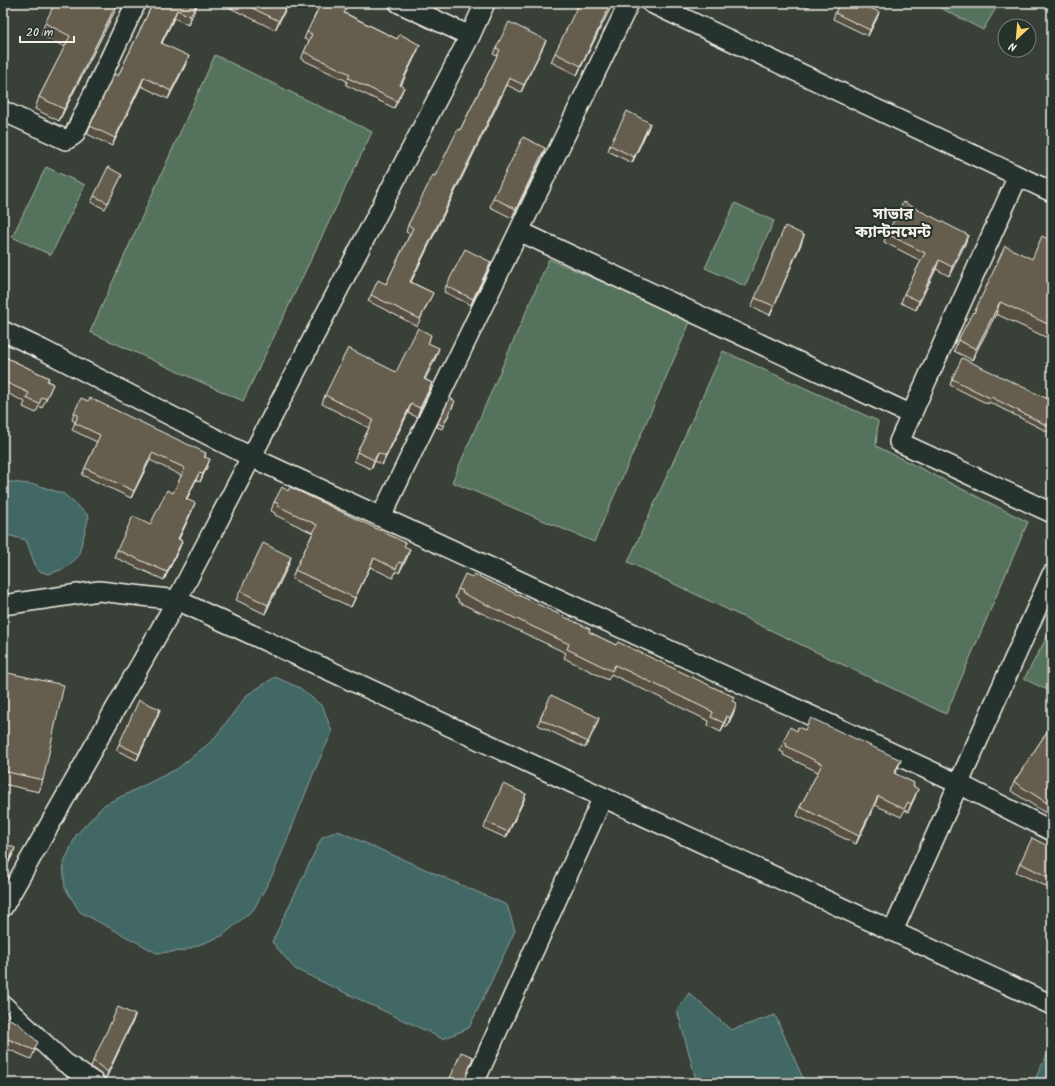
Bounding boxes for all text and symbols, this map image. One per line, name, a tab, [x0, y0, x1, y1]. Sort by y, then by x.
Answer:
scale bar	[20, 18, 74, 44]
north arrow	[997, 18, 1037, 58]
text: 20 m	[26, 23, 54, 42]
text: N	[1006, 36, 1020, 56]
district label: সাভার ক্যান্টনমেন্ট	[854, 202, 932, 245]

